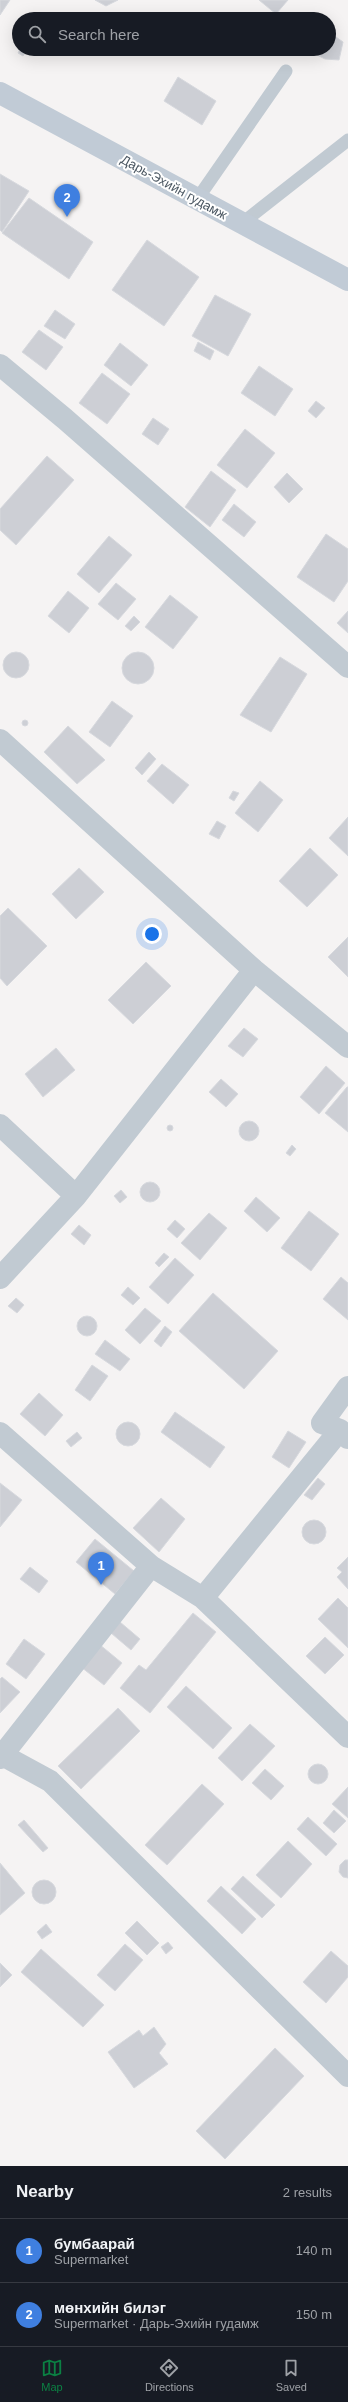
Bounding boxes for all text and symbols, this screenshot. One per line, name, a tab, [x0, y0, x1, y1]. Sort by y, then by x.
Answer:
search box	[12, 12, 336, 56]
icon: search	[26, 23, 48, 45]
text: Search here	[58, 26, 140, 43]
street label: Дарь-Эхийн гудамж	[118, 152, 230, 222]
pin: 2	[54, 184, 80, 217]
your location	[142, 924, 162, 944]
pin: 1	[88, 1552, 114, 1585]
text: Nearby	[16, 2182, 74, 2201]
text: 2 results	[283, 2185, 332, 2200]
text: бумбаарай	[54, 2235, 135, 2252]
text: 1	[25, 2243, 33, 2258]
text: 140 m	[296, 2243, 332, 2258]
text: Supermarket	[54, 2252, 128, 2267]
text: мөнхийн билэг	[54, 2299, 166, 2316]
text: 2	[25, 2307, 33, 2322]
text: 150 m	[296, 2307, 332, 2322]
text: Supermarket · Дарь-Эхийн гудамж	[54, 2316, 259, 2331]
tab: Map	[41, 2357, 63, 2393]
tab: Directions	[145, 2357, 194, 2393]
tab: Saved	[276, 2357, 307, 2393]

